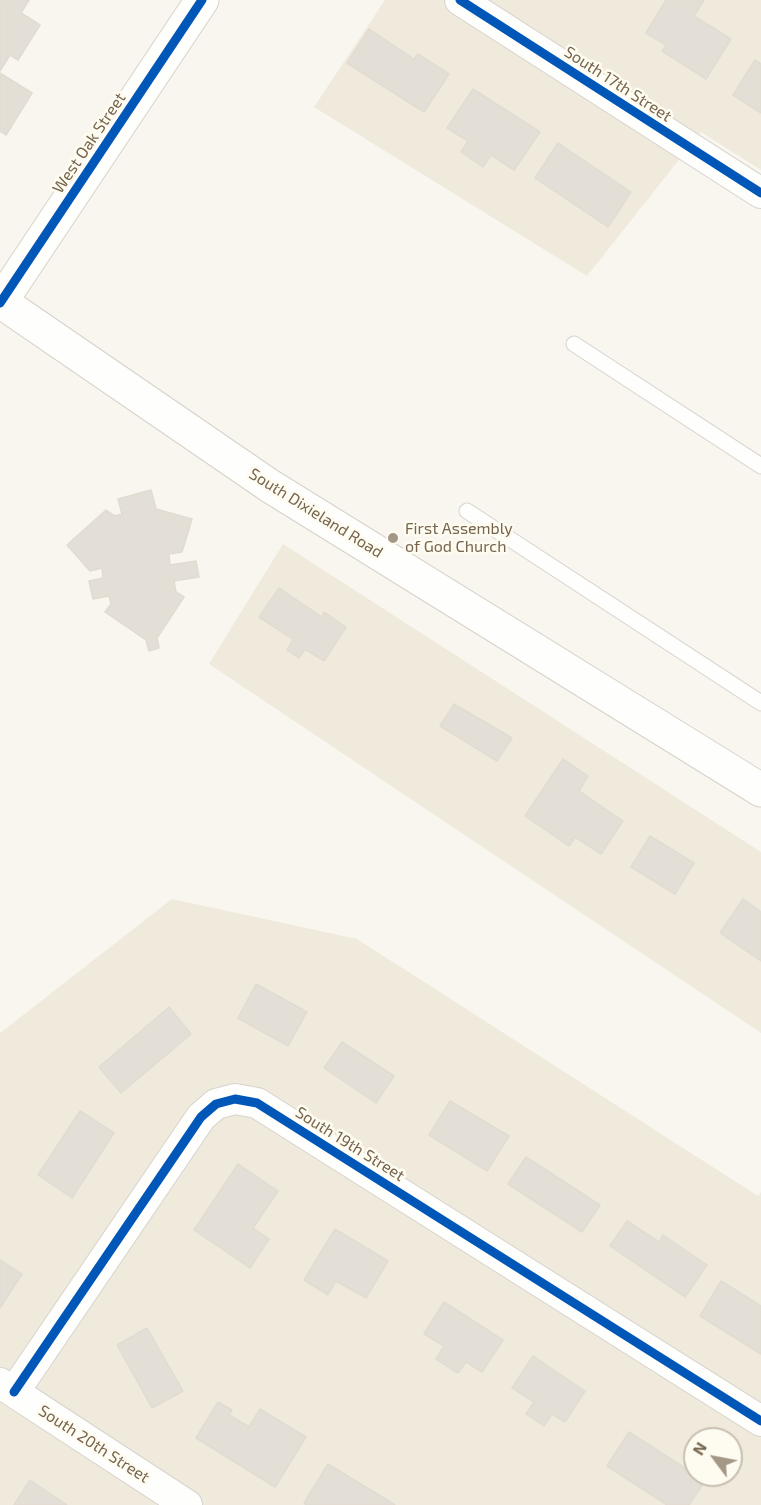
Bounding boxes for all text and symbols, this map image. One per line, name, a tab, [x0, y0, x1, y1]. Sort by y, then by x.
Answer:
street label: South 17th Street	[561, 42, 675, 126]
street label: West Oak Street	[48, 89, 130, 197]
street label: South Dixieland Road	[246, 464, 386, 562]
place label: First Assembly of God Church	[405, 519, 513, 557]
marker: First Assembly of God Church	[386, 531, 400, 545]
street label: South 19th Street	[292, 1103, 408, 1185]
street label: South 20th Street	[35, 1401, 153, 1487]
north arrow	[683, 1427, 743, 1487]
text: N	[688, 1438, 710, 1458]

